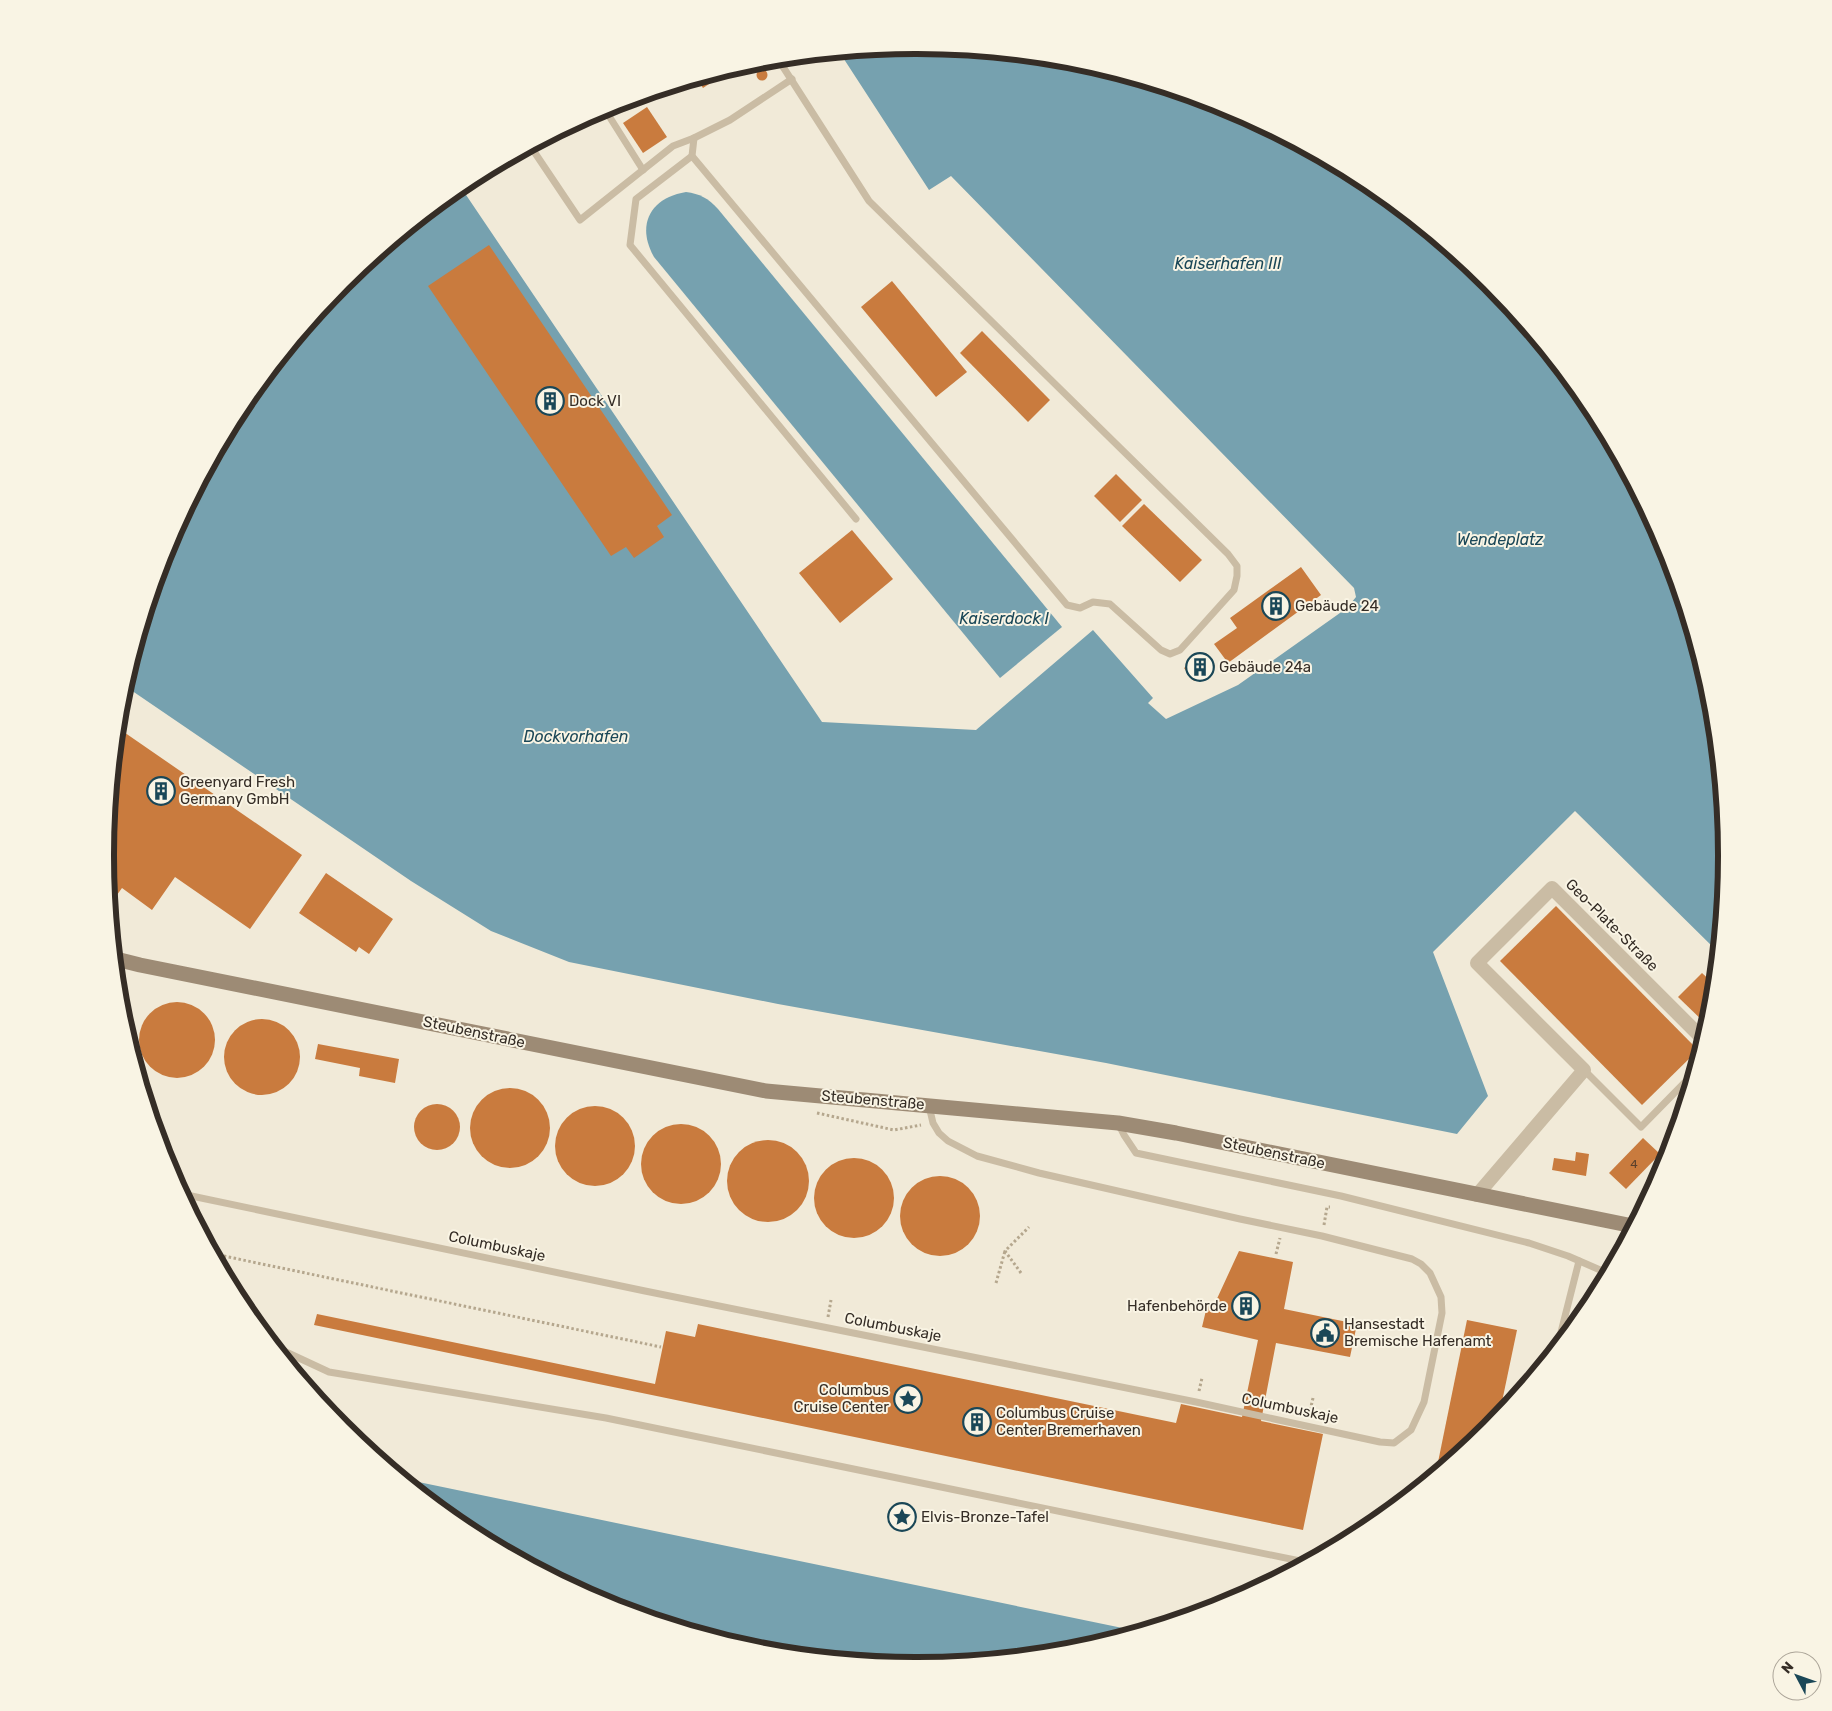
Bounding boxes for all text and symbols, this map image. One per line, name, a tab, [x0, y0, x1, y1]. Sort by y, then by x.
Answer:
water label: Kaiserhafen III	[1175, 254, 1282, 273]
building icon: Dock VI	[535, 386, 565, 416]
place label: Dock VI	[569, 392, 621, 410]
water label: Wendeplatz	[1457, 530, 1543, 549]
building icon: Gebäude 24	[1261, 591, 1291, 621]
place label: Gebäude 24	[1295, 597, 1379, 615]
water label: Kaiserdock I	[959, 609, 1049, 628]
building icon: Gebäude 24a	[1185, 652, 1215, 682]
place label: Gebäude 24a	[1219, 658, 1311, 676]
water label: Dockvorhafen	[524, 727, 628, 746]
place label: Greenyard Fresh Germany GmbH	[180, 773, 295, 808]
building icon: Greenyard Fresh Germany GmbH	[146, 776, 176, 806]
street label: Geo-Plate-Straße	[1562, 875, 1662, 975]
street label: Steubenstraße	[421, 1012, 527, 1052]
street label: Steubenstraße	[821, 1087, 925, 1113]
street label: Steubenstraße	[1221, 1133, 1327, 1173]
house number: 4	[1630, 1157, 1638, 1171]
street label: Columbuskaje	[447, 1227, 547, 1265]
building icon: Hafenbehörde	[1231, 1291, 1261, 1321]
place label: Hafenbehörde	[1127, 1297, 1227, 1315]
street label: Columbuskaje	[843, 1309, 943, 1345]
place label: Hansestadt Bremische Hafenamt	[1344, 1315, 1492, 1350]
public building icon: Hansestadt Bremische Hafenamt	[1310, 1318, 1340, 1348]
place label: Columbus Cruise Center	[794, 1381, 889, 1416]
place icon: Columbus Cruise Center	[893, 1384, 923, 1414]
street label: Columbuskaje	[1240, 1389, 1340, 1427]
place label: Columbus Cruise Center Bremerhaven	[996, 1404, 1141, 1439]
building icon: Columbus Cruise Center Bremerhaven	[962, 1407, 992, 1437]
place icon: Elvis-Bronze-Tafel	[887, 1502, 917, 1532]
place label: Elvis-Bronze-Tafel	[921, 1508, 1049, 1526]
north arrow	[1772, 1651, 1822, 1701]
text: N	[1778, 1658, 1797, 1677]

